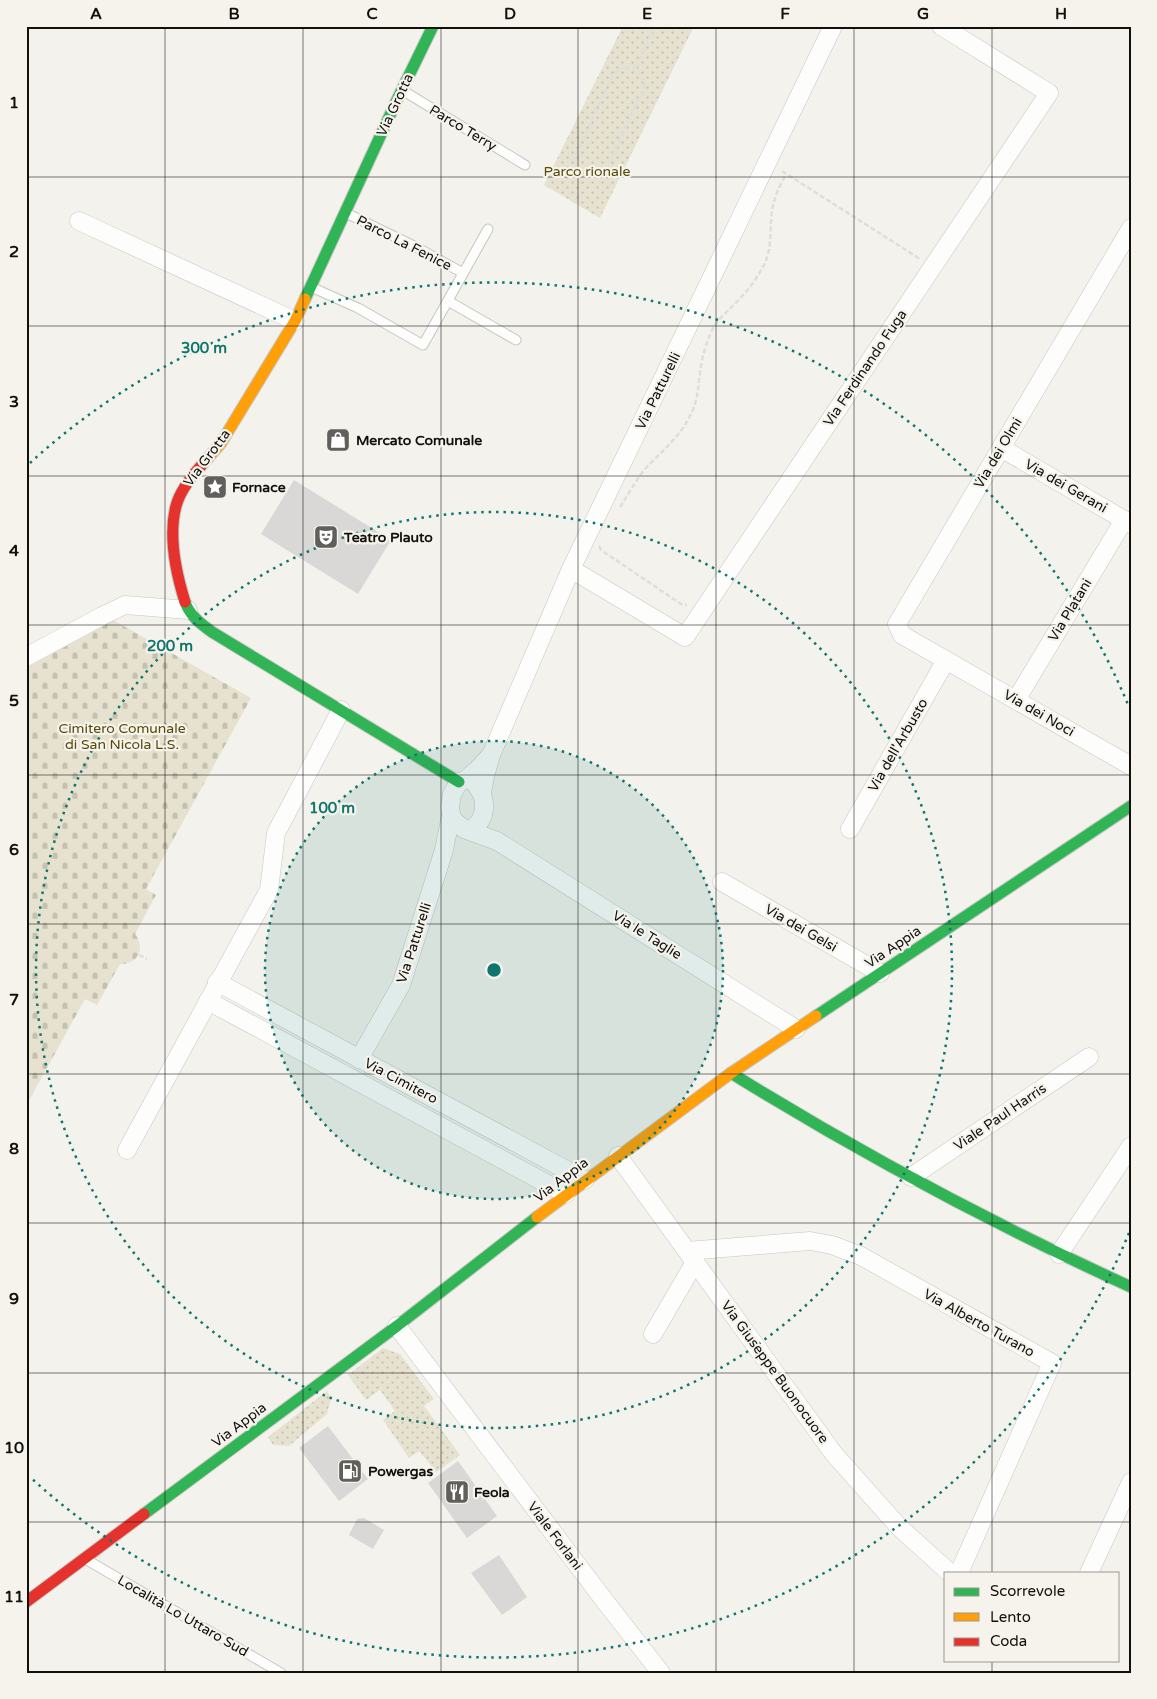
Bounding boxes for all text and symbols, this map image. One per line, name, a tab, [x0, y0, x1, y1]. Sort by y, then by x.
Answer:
text: A	[90, 4, 102, 24]
text: B	[228, 4, 240, 24]
text: C	[366, 4, 378, 24]
text: D	[504, 4, 516, 24]
text: E	[642, 4, 652, 24]
text: F	[780, 4, 790, 24]
text: G	[917, 4, 929, 24]
text: H	[1055, 4, 1067, 24]
street label: Via Grotta	[373, 71, 417, 139]
text: 1	[9, 93, 19, 113]
street label: Parco Terry	[426, 101, 500, 155]
park label: Parco rionale	[544, 163, 630, 180]
street label: Parco La Fenice	[354, 212, 454, 274]
text: 2	[9, 242, 19, 262]
street label: Via Ferdinando Fuga	[820, 306, 910, 430]
text: 300 m	[181, 339, 227, 357]
street label: Via Patturelli	[632, 349, 684, 433]
text: 3	[9, 392, 19, 412]
street label: Via dei Olmi	[970, 415, 1026, 491]
street label: Via Grotta	[180, 426, 234, 490]
shop icon: Mercato Comunale	[325, 427, 351, 453]
place label: Mercato Comunale	[356, 432, 482, 449]
street label: Via dei Gerani	[1022, 456, 1110, 516]
place icon: Fornace	[202, 474, 228, 500]
place label: Fornace	[232, 479, 286, 496]
theatre icon: Teatro Plauto	[313, 524, 339, 550]
place label: Teatro Plauto	[343, 529, 433, 546]
text: 4	[9, 541, 19, 561]
street label: Via Platani	[1045, 575, 1095, 645]
text: 200 m	[147, 637, 193, 655]
street label: Via dei Noci	[1001, 686, 1077, 740]
text: 5	[9, 691, 19, 711]
street label: Via dell'Arbusto	[864, 695, 932, 795]
park label: Cimitero Comunale di San Nicola L.S.	[58, 720, 186, 753]
text: 100 m	[309, 799, 355, 817]
text: 6	[9, 840, 19, 860]
street label: Via Patturelli	[393, 900, 435, 986]
street label: Via dei Gelsi	[762, 900, 840, 956]
street label: Via le Taglie	[609, 907, 685, 963]
street label: Via Appia	[862, 922, 924, 972]
centre of rings	[485, 961, 503, 979]
text: 7	[9, 990, 19, 1010]
street label: Via Cimitero	[361, 1054, 441, 1108]
street label: Viale Paul Harris	[951, 1080, 1050, 1154]
text: 8	[9, 1139, 19, 1159]
street label: Via Appia	[530, 1154, 592, 1206]
street label: Via Alberto Turano	[920, 1285, 1038, 1361]
text: 9	[9, 1289, 19, 1309]
street label: Via Giuseppe Buonocuore	[717, 1297, 833, 1447]
street label: Via Appia	[208, 1399, 270, 1451]
text: 10	[4, 1438, 24, 1458]
fuel station icon: Powergas	[337, 1458, 363, 1484]
place label: Powergas	[368, 1463, 433, 1480]
restaurant icon: Feola	[444, 1479, 470, 1505]
place label: Feola	[474, 1484, 510, 1501]
street label: Viale Forlani	[524, 1498, 586, 1574]
street label: Località Lo Uttaro Sud	[115, 1572, 251, 1660]
legend	[944, 1572, 1120, 1662]
text: Scorrevole	[990, 1582, 1065, 1600]
text: 11	[4, 1587, 24, 1607]
text: Lento	[990, 1608, 1031, 1626]
text: Coda	[990, 1632, 1027, 1650]

